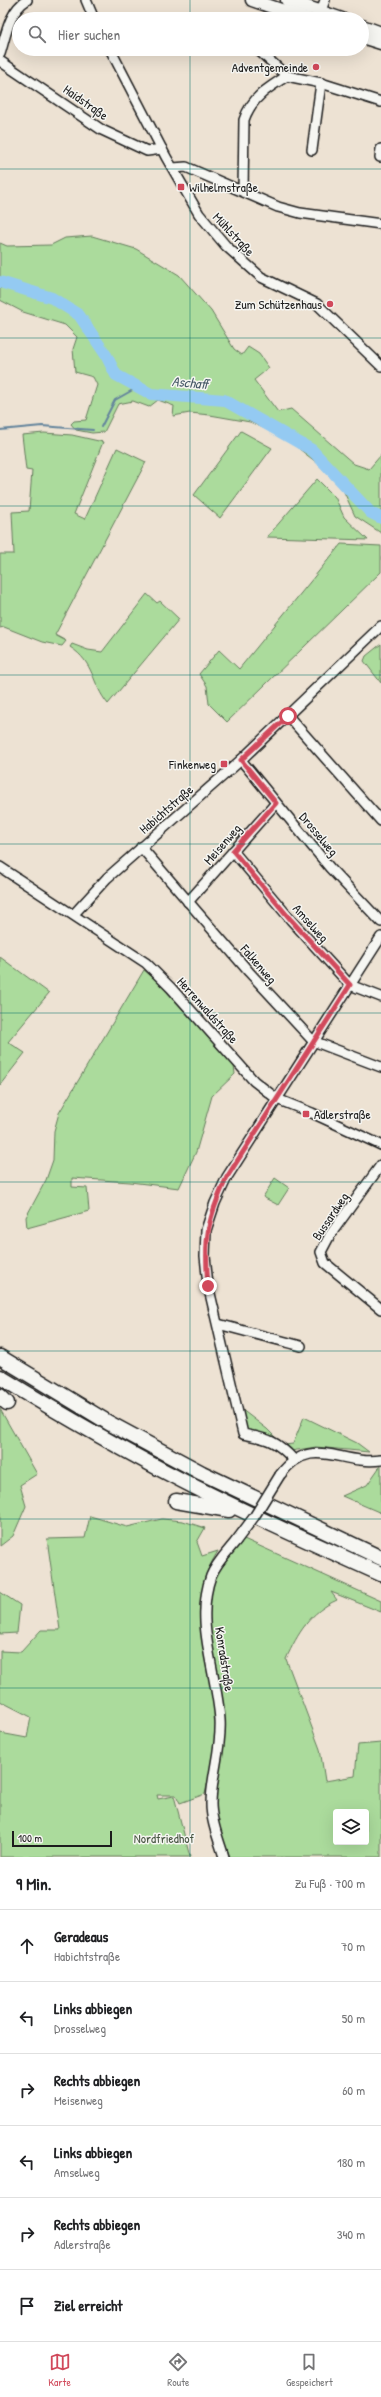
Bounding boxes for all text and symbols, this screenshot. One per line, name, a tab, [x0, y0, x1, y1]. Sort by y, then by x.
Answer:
search box	[12, 12, 369, 56]
icon: search	[26, 23, 48, 45]
text: Hier suchen	[58, 24, 120, 45]
place label: Adventgemeinde	[232, 58, 308, 76]
marker: Adventgemeinde	[311, 62, 321, 72]
street label: Haidstraße	[60, 80, 112, 124]
place label: Wilhelmstraße	[189, 178, 258, 196]
marker: Wilhelmstraße	[176, 182, 186, 192]
street label: Mühlstraße	[209, 208, 259, 260]
place label: Zum Schützenhaus	[235, 295, 322, 313]
marker: Zum Schützenhaus	[325, 299, 335, 309]
water label: Aschaff	[171, 371, 212, 393]
route start	[279, 707, 297, 725]
place label: Finkenweg	[168, 755, 216, 773]
marker: Finkenweg	[219, 759, 229, 769]
street label: Habichtstraße	[135, 781, 197, 837]
street label: Drosselweg	[295, 808, 343, 860]
street label: Meisenweg	[199, 819, 245, 868]
street label: Amselweg	[289, 900, 333, 946]
street label: Falkenweg	[236, 940, 281, 988]
street label: Herrenwaldstraße	[173, 973, 243, 1047]
place label: Adlerstraße	[314, 1105, 371, 1123]
marker: Adlerstraße	[301, 1109, 311, 1119]
street label: Bussardweg	[307, 1188, 353, 1243]
route end	[199, 1277, 217, 1295]
street label: Konradstraße	[211, 1626, 239, 1692]
map controls	[333, 1809, 369, 1845]
button: layers	[333, 1809, 369, 1845]
scale bar	[12, 1829, 112, 1848]
park label: Nordfriedhof	[134, 1829, 195, 1847]
text: 100 m	[18, 1831, 42, 1845]
text: 9 Min.	[16, 1872, 51, 1895]
text: Zu Fuß · 700 m	[295, 1874, 365, 1892]
text: Geradeaus	[54, 1926, 108, 1947]
icon: ahead	[16, 1935, 38, 1957]
text: 70 m	[341, 1937, 365, 1955]
text: Habichtstraße	[54, 1947, 120, 1965]
text: Links abbiegen	[54, 1998, 132, 2019]
icon: left	[16, 2007, 38, 2029]
text: 50 m	[342, 2009, 365, 2027]
text: Drosselweg	[54, 2019, 106, 2037]
text: Rechts abbiegen	[54, 2070, 140, 2091]
icon: right	[16, 2079, 38, 2101]
text: 60 m	[342, 2081, 365, 2099]
text: Meisenweg	[54, 2091, 103, 2109]
text: Links abbiegen	[54, 2142, 132, 2163]
icon: left	[16, 2151, 38, 2173]
text: 180 m	[337, 2153, 365, 2171]
text: Amselweg	[54, 2163, 100, 2181]
text: Rechts abbiegen	[54, 2214, 140, 2235]
icon: right	[16, 2223, 38, 2245]
text: 340 m	[337, 2225, 365, 2243]
text: Adlerstraße	[54, 2235, 111, 2253]
icon: arrive	[16, 2295, 38, 2317]
text: Ziel erreicht	[54, 2295, 123, 2316]
tab: Karte	[48, 2351, 71, 2389]
tab: Route	[167, 2351, 189, 2389]
tab: Gespeichert	[286, 2351, 333, 2389]

